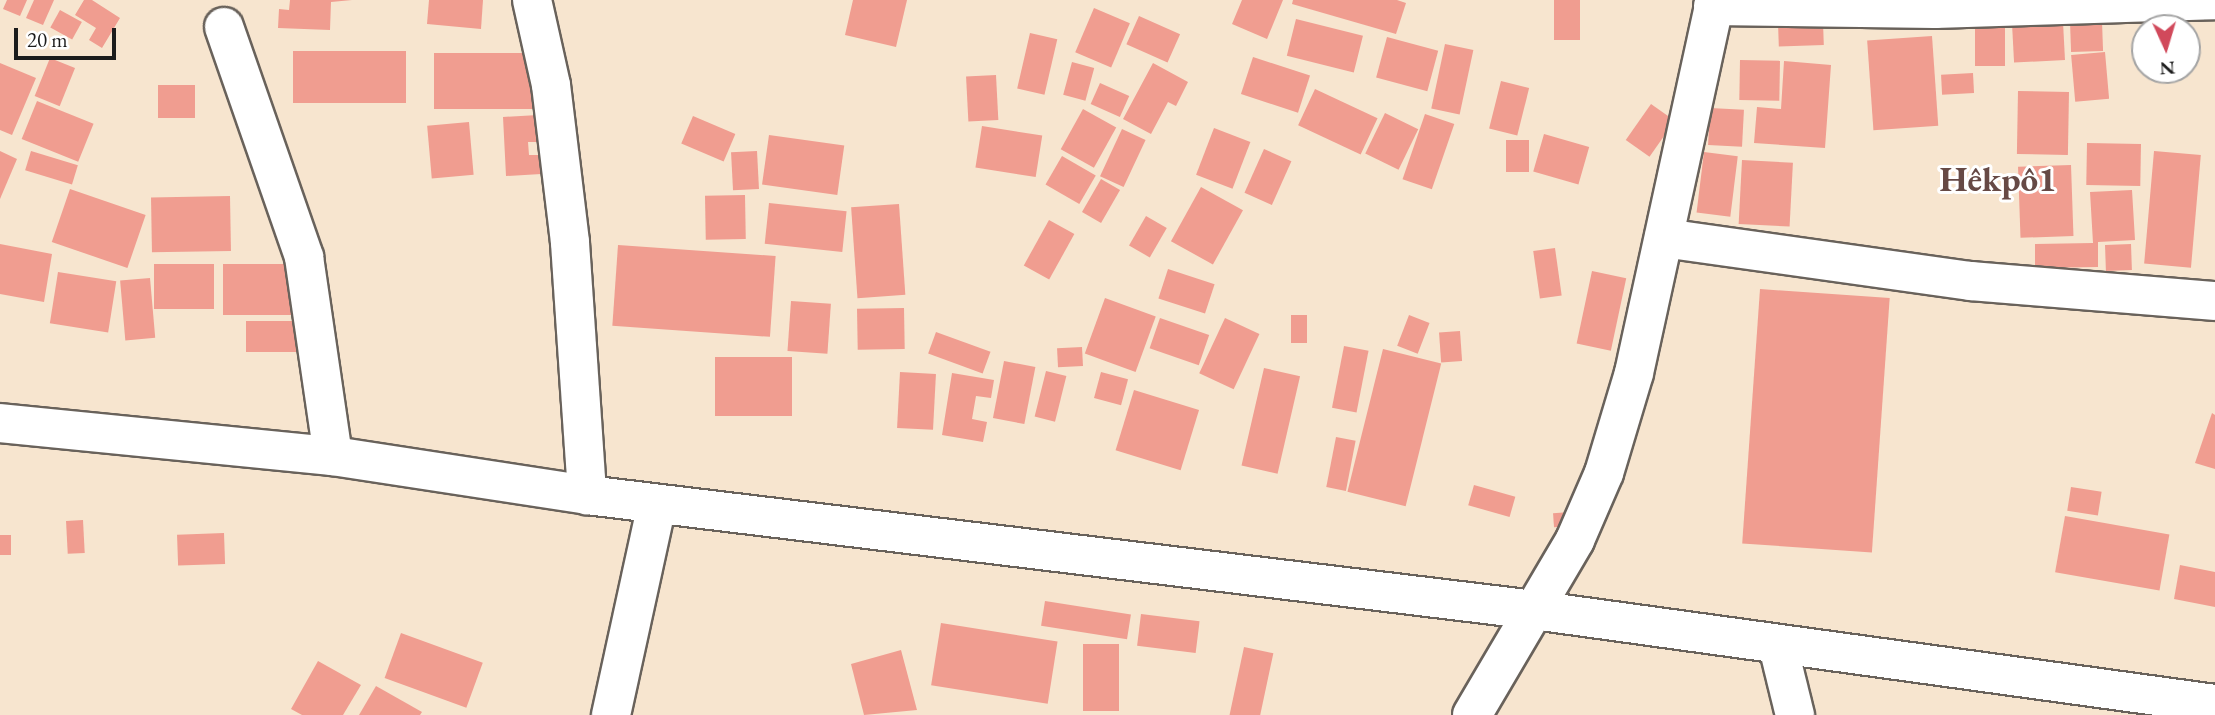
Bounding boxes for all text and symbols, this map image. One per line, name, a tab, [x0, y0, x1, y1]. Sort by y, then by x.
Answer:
scale bar	[18, 14, 119, 58]
north arrow	[2131, 14, 2201, 84]
text: 20 m	[27, 26, 68, 53]
text: N	[2159, 55, 2176, 81]
district label: Hêkpô1	[1939, 158, 2057, 200]

